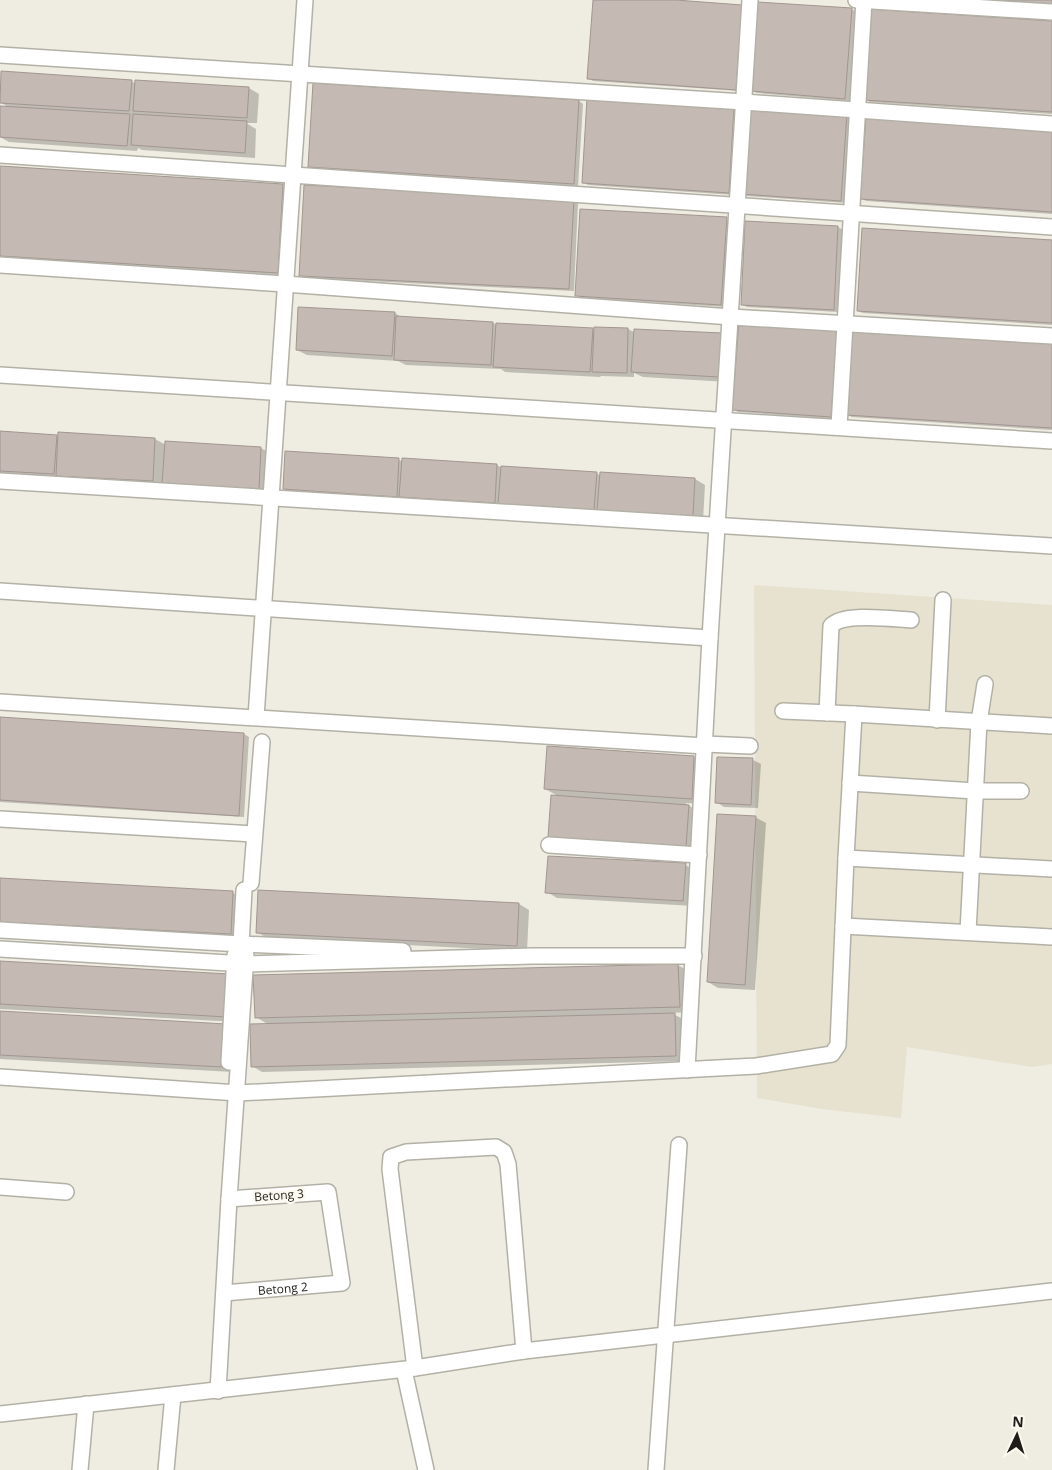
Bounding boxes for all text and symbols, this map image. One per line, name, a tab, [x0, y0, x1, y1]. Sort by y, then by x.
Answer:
street label: Betong 3	[254, 1185, 305, 1205]
street label: Betong 2	[257, 1277, 308, 1299]
north arrow	[992, 1410, 1042, 1460]
text: N	[1012, 1412, 1024, 1431]

